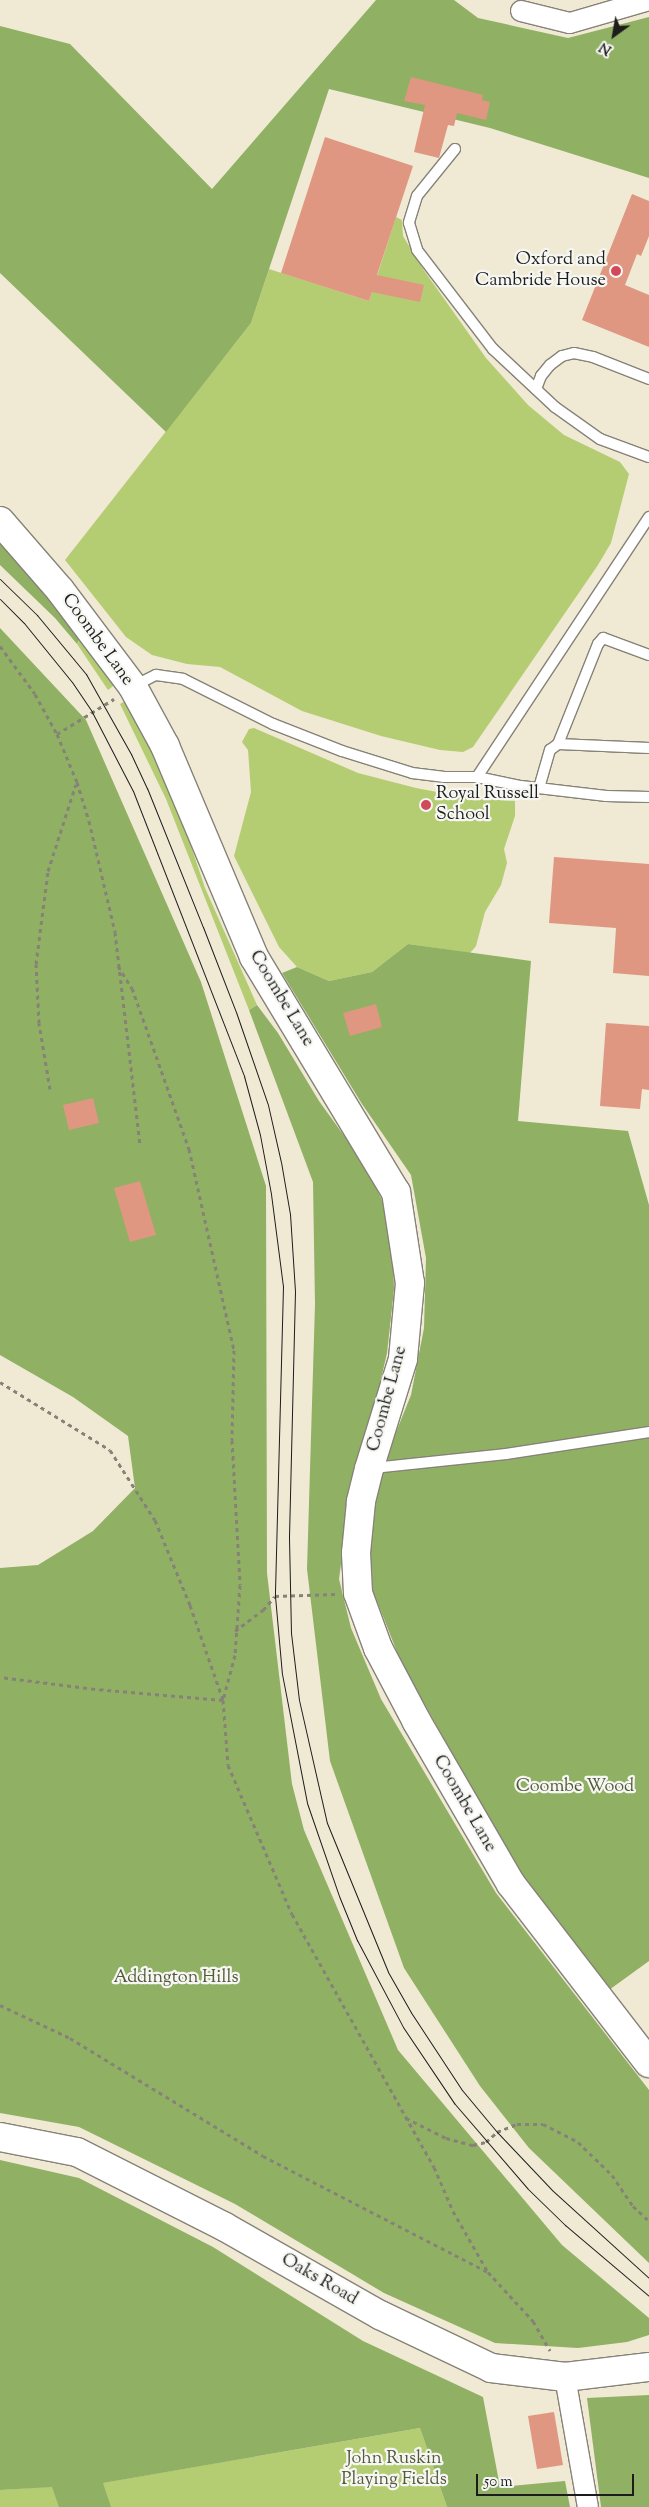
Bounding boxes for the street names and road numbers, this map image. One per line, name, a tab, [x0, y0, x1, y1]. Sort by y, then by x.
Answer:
street label: Coombe Lane	[56, 590, 138, 690]
street label: Coombe Lane	[244, 947, 318, 1051]
street label: Coombe Lane	[364, 1344, 412, 1454]
street label: Coombe Lane	[428, 1752, 500, 1856]
street label: Oaks Road	[277, 2249, 361, 2311]

